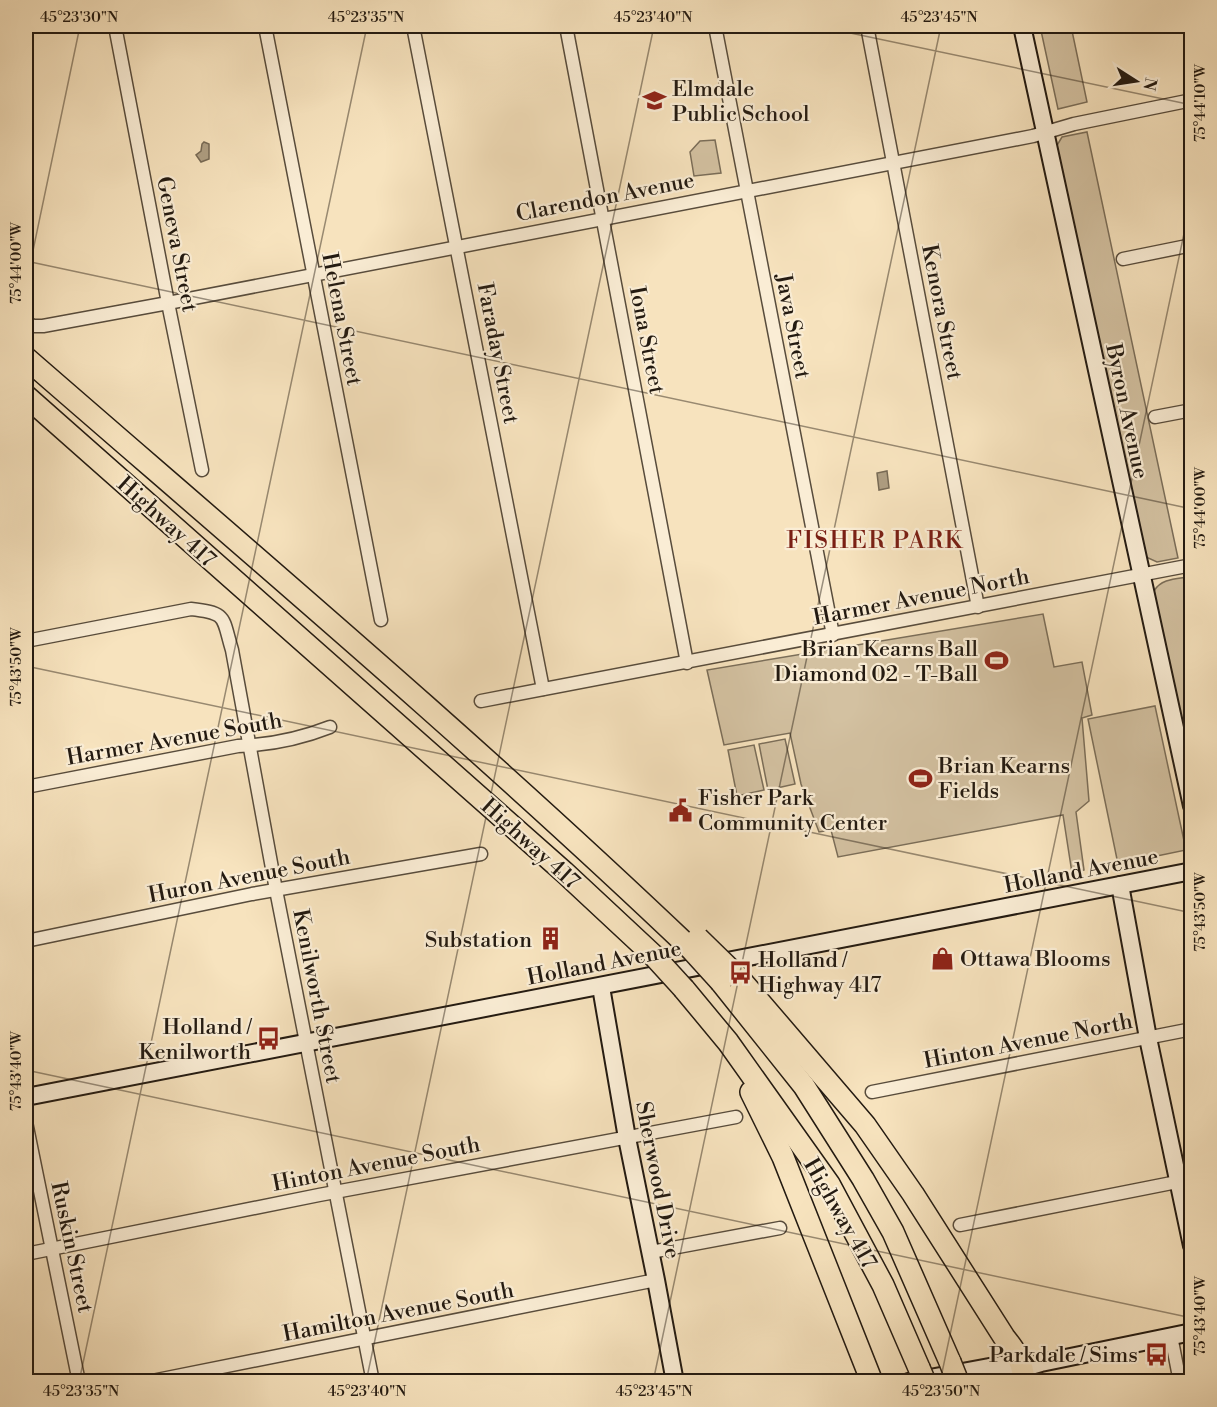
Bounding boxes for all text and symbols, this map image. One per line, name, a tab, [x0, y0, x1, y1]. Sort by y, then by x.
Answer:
text: 45°23'30"N	[40, 8, 118, 27]
text: 45°23'35"N	[328, 8, 404, 27]
text: 45°23'40"N	[614, 8, 692, 27]
text: 45°23'45"N	[900, 8, 978, 27]
north arrow	[1106, 51, 1166, 111]
text: 75°44'10"W	[1191, 64, 1210, 142]
place label: Elmdale Public School	[672, 76, 810, 128]
text: N	[1139, 76, 1161, 93]
school or university icon: Elmdale Public School	[641, 88, 667, 114]
street label: Clarendon Avenue	[514, 167, 697, 228]
street label: Geneva Street	[150, 174, 203, 315]
text: 75°44'00"W	[7, 222, 26, 304]
street label: Kenora Street	[915, 242, 968, 382]
street label: Helena Street	[315, 251, 368, 388]
street label: Java Street	[769, 270, 816, 381]
street label: Faraday Street	[471, 280, 524, 426]
street label: Iona Street	[623, 284, 670, 397]
street label: Byron Avenue	[1099, 340, 1154, 481]
text: 75°44'00"W	[1191, 467, 1210, 549]
street label: Highway 417	[111, 471, 221, 573]
district label: FISHER PARK	[786, 526, 964, 556]
street label: Harmer Avenue North	[811, 563, 1032, 632]
text: 75°43'50"W	[7, 627, 26, 707]
place label: Brian Kearns Ball Diamond 02 - T-Ball	[774, 636, 978, 688]
sports icon: Brian Kearns Ball Diamond 02 - T-Ball	[983, 648, 1009, 674]
street label: Harmer Avenue South	[64, 707, 284, 772]
place label: Brian Kearns Fields	[937, 753, 1070, 805]
sports icon: Brian Kearns Fields	[907, 765, 933, 791]
place label: Fisher Park Community Center	[698, 785, 887, 837]
street label: Highway 417	[475, 793, 585, 895]
public building icon: Fisher Park Community Center	[667, 797, 693, 823]
street label: Holland Avenue	[1002, 843, 1161, 900]
street label: Huron Avenue South	[146, 844, 353, 909]
text: 75°43'50"W	[1191, 872, 1210, 952]
street label: Kenilworth Street	[286, 907, 347, 1086]
building icon: Substation	[537, 926, 563, 952]
place label: Substation	[425, 927, 532, 954]
street label: Holland Avenue	[525, 935, 684, 992]
shop icon: Ottawa Blooms	[929, 945, 955, 971]
place label: Ottawa Blooms	[960, 946, 1111, 973]
place label: Holland / Highway 417	[758, 947, 881, 999]
bus stop icon: Holland / Highway 417	[727, 959, 753, 985]
street label: Hinton Avenue North	[921, 1008, 1135, 1075]
place label: Holland / Kenilworth	[138, 1014, 253, 1066]
bus stop icon: Holland / Kenilworth	[256, 1026, 282, 1052]
text: 75°43'40"W	[7, 1031, 26, 1111]
street label: Sherwood Drive	[629, 1099, 686, 1261]
street label: Hinton Avenue South	[270, 1131, 483, 1198]
street label: Highway 417	[797, 1154, 882, 1274]
street label: Ruskin Street	[44, 1179, 99, 1316]
text: 75°43'40"W	[1191, 1276, 1210, 1356]
street label: Hamilton Avenue South	[280, 1277, 516, 1348]
bus stop icon: Parkdale / Sims	[1143, 1341, 1169, 1367]
place label: Parkdale / Sims	[989, 1342, 1138, 1369]
text: 45°23'35"N	[43, 1382, 119, 1401]
text: 45°23'40"N	[328, 1382, 406, 1401]
text: 45°23'45"N	[615, 1382, 693, 1401]
text: 45°23'50"N	[902, 1382, 980, 1401]

